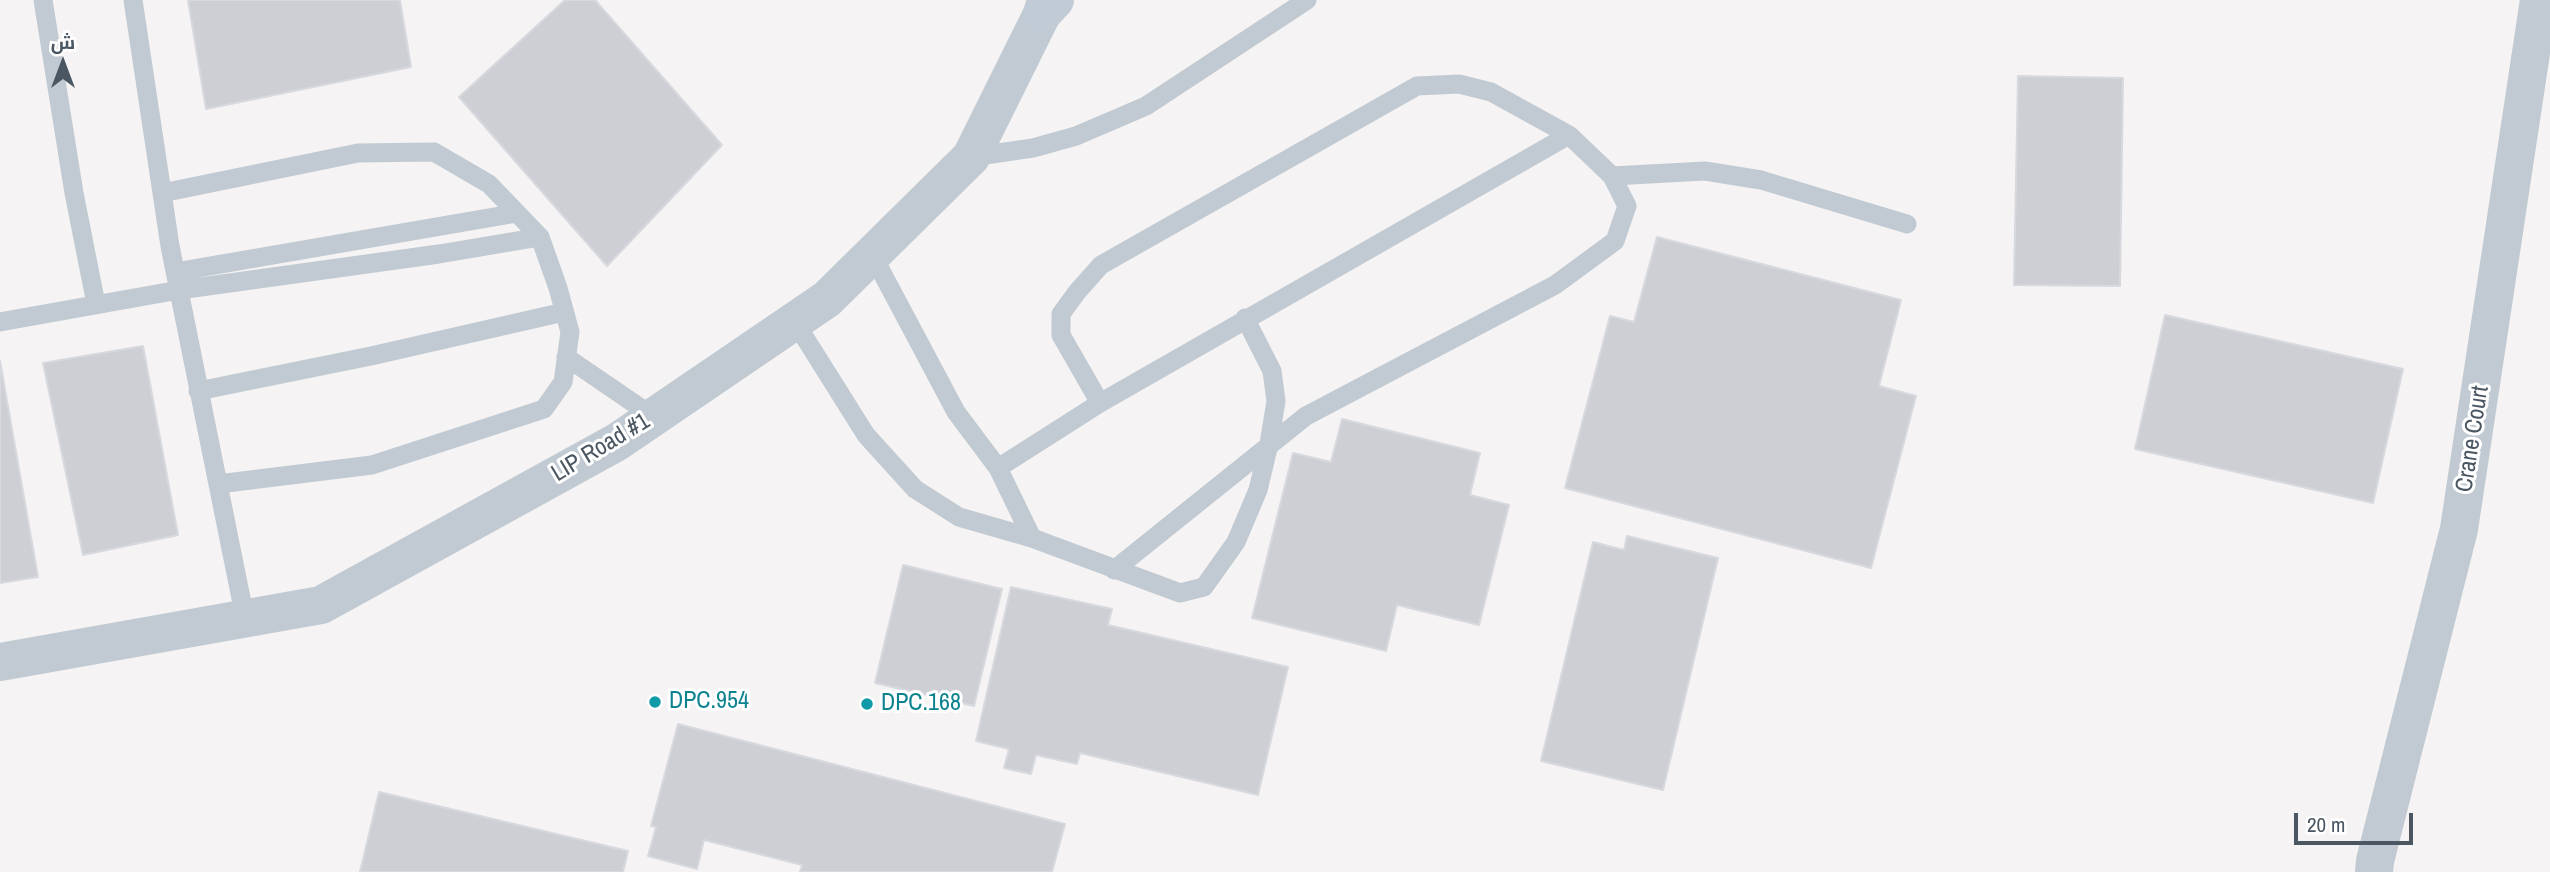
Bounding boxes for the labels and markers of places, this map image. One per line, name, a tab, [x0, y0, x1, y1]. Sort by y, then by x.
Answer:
place label: DPC.954	[669, 688, 749, 716]
place label: DPC.168	[881, 690, 961, 718]
marker: DPC.954	[647, 694, 663, 710]
marker: DPC.168	[859, 696, 875, 712]

